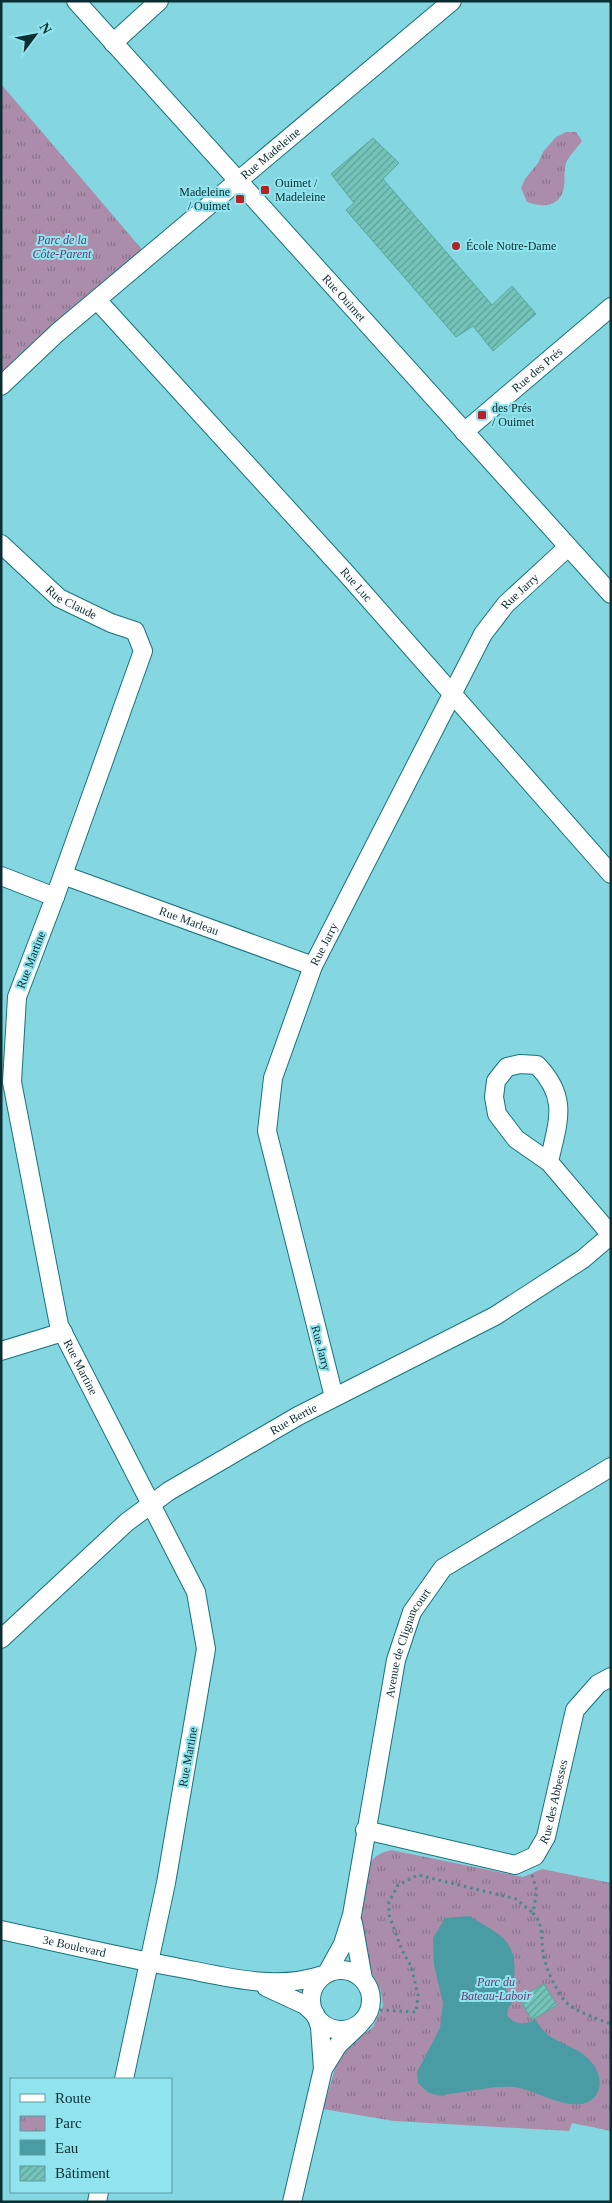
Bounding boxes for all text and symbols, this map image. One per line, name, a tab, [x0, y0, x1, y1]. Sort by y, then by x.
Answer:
north arrow	[10, 10, 60, 60]
text: N	[37, 20, 55, 37]
street label: Rue Madeleine	[238, 125, 303, 182]
place label: Ouimet / Madeleine	[275, 176, 326, 204]
marker: Ouimet / Madeleine	[259, 184, 271, 196]
place label: Madeleine / Ouimet	[179, 185, 231, 213]
marker: Madeleine / Ouimet	[234, 193, 246, 205]
park label: Parc de la Côte-Parent	[33, 233, 92, 261]
place label: École Notre-Dame	[466, 239, 556, 253]
marker: École Notre-Dame	[450, 240, 462, 252]
street label: Rue Ouimet	[319, 272, 369, 325]
street label: Rue des Prés	[509, 344, 566, 395]
place label: des Prés / Ouimet	[492, 401, 535, 429]
marker: des Prés / Ouimet	[476, 409, 488, 421]
street label: Rue Luc	[337, 565, 375, 605]
street label: Rue Jarry	[498, 571, 542, 612]
street label: Rue Claude	[43, 582, 99, 622]
street label: Rue Marleau	[157, 904, 221, 938]
street label: Rue Jarry	[307, 920, 341, 968]
street label: Rue Martine	[14, 929, 48, 991]
street label: Rue Jarry	[308, 1324, 334, 1372]
street label: Rue Martine	[61, 1337, 101, 1397]
street label: Rue Bertie	[267, 1400, 319, 1438]
street label: Avenue de Clignancourt	[383, 1585, 434, 1699]
street label: Rue Martine	[176, 1726, 200, 1788]
street label: Rue des Abbesses	[536, 1758, 571, 1847]
street label: 3e Boulevard	[41, 1932, 107, 1960]
park label: Parc du Bateau-Laboir	[461, 1975, 532, 2003]
legend	[10, 2078, 172, 2193]
text: Route	[55, 2090, 91, 2106]
text: Parc	[55, 2115, 82, 2131]
text: Eau	[55, 2140, 79, 2156]
text: Bâtiment	[55, 2165, 111, 2181]

